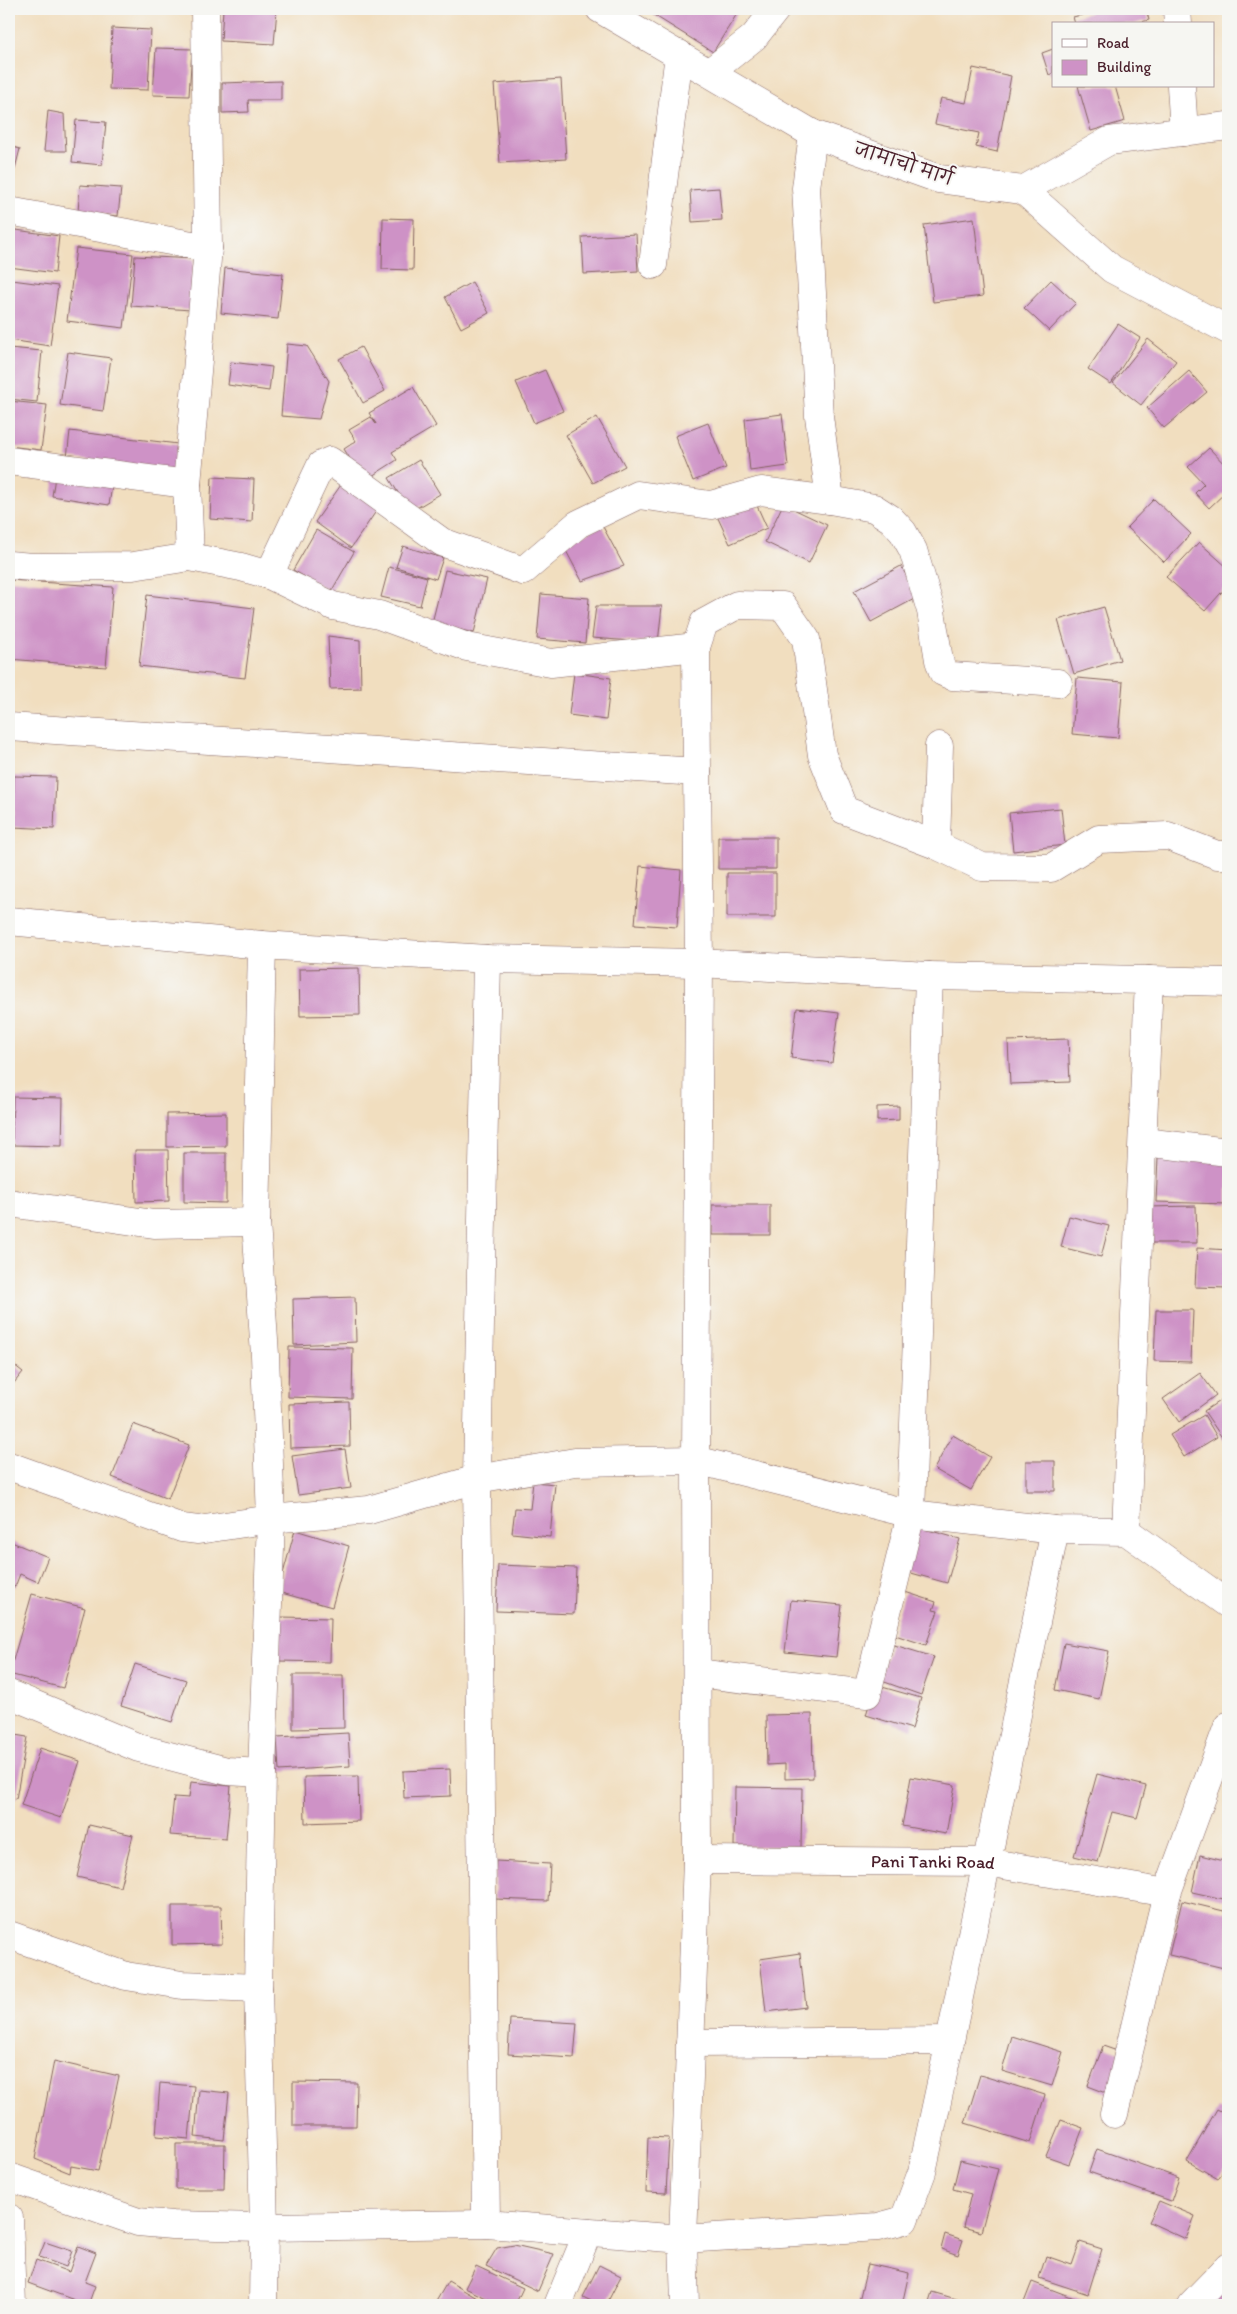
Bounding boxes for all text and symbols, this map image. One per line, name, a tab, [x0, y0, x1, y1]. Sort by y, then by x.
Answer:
legend	[1052, 22, 1214, 88]
text: Road	[1097, 34, 1130, 52]
text: Building	[1097, 58, 1151, 76]
street label: जामाचो मार्ग	[851, 135, 958, 191]
street label: Pani Tanki Road	[871, 1850, 997, 1874]

